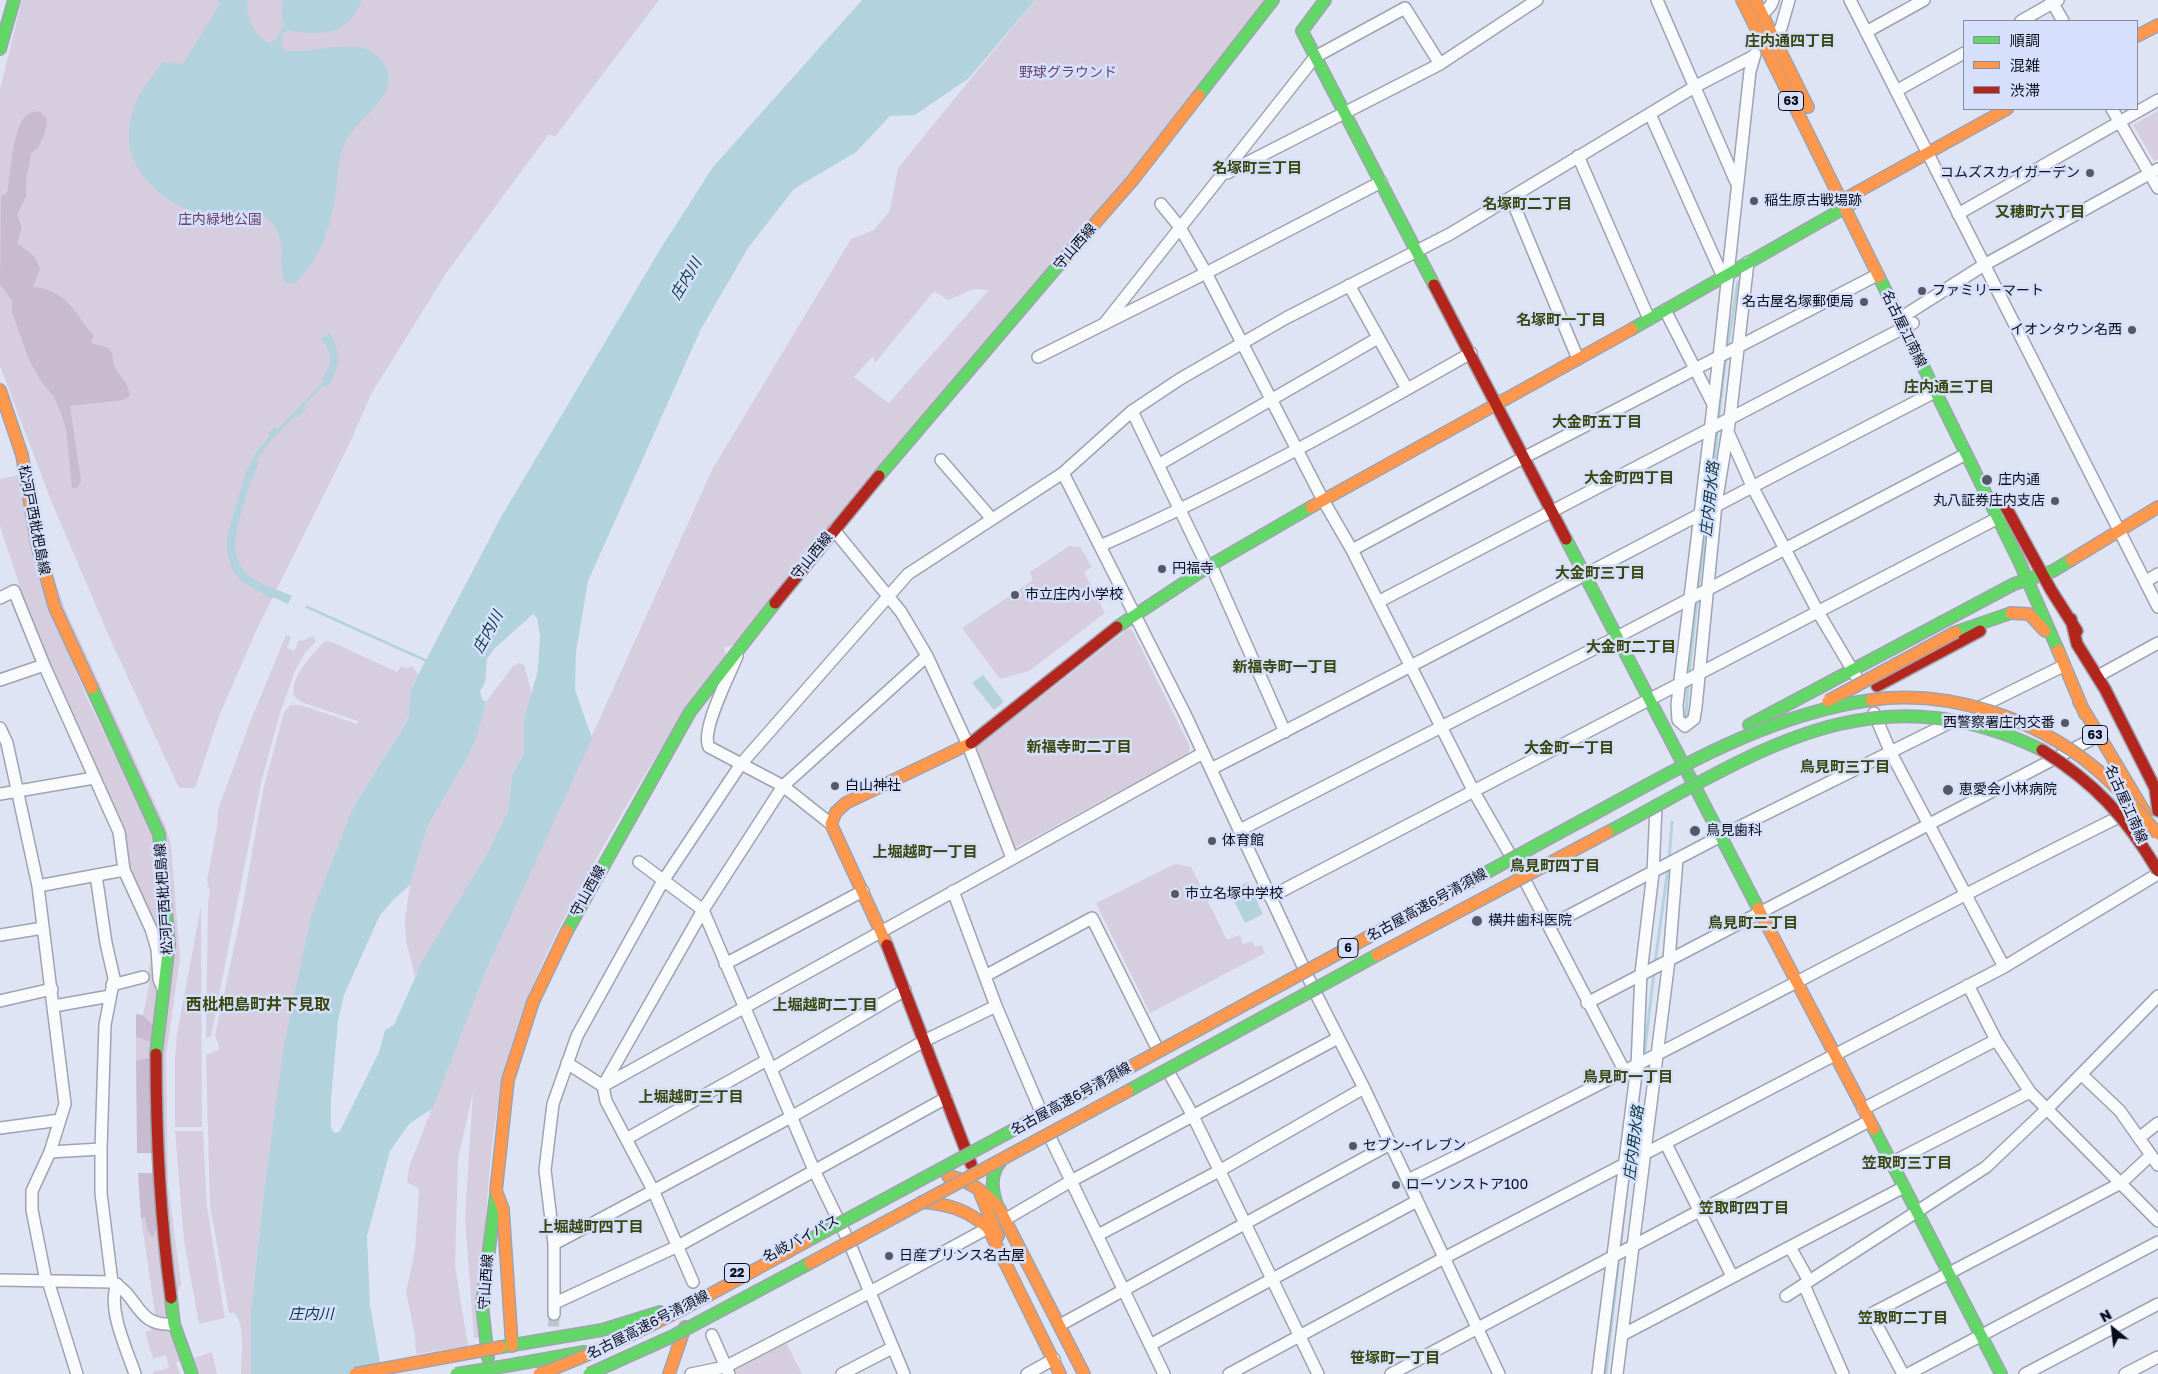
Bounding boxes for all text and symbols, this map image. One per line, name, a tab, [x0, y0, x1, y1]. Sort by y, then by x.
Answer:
legend	[1963, 20, 2138, 110]
text: 順調	[2010, 31, 2040, 49]
district label: 庄内通四丁目	[1745, 32, 1835, 50]
text: 混雑	[2010, 56, 2040, 74]
park label: 野球グラウンド	[1019, 65, 1117, 81]
text: 渋滞	[2010, 81, 2040, 99]
road number: 63	[1778, 92, 1804, 110]
district label: 名塚町三丁目	[1212, 159, 1302, 177]
place label: コムズスカイガーデン	[1940, 165, 2080, 181]
marker: コムズスカイガーデン	[2084, 167, 2096, 179]
place label: 稲生原古戦場跡	[1764, 193, 1862, 209]
district label: 名塚町二丁目	[1482, 195, 1572, 213]
marker: 稲生原古戦場跡	[1748, 195, 1760, 207]
district label: 又穂町六丁目	[1995, 203, 2085, 221]
park label: 庄内緑地公園	[178, 212, 262, 228]
street label: 守山西線	[1050, 220, 1100, 274]
water label: 庄内川	[667, 255, 705, 303]
place label: ファミリーマート	[1932, 283, 2044, 299]
marker: ファミリーマート	[1916, 285, 1928, 297]
street label: 名古屋江南線	[1878, 288, 1930, 370]
place label: 名古屋名塚郵便局	[1742, 294, 1854, 310]
marker: 名古屋名塚郵便局	[1858, 296, 1870, 308]
district label: 名塚町一丁目	[1516, 311, 1606, 329]
place label: イオンタウン名西	[2010, 322, 2122, 338]
marker: イオンタウン名西	[2126, 324, 2138, 336]
district label: 庄内通三丁目	[1904, 378, 1994, 396]
district label: 大金町五丁目	[1552, 413, 1642, 431]
water label: 庄内用水路	[1697, 461, 1723, 537]
street label: 松河戸西枇杷島線	[15, 463, 53, 577]
district label: 大金町四丁目	[1584, 469, 1674, 487]
place label: 庄内通	[1998, 472, 2040, 488]
marker: 庄内通	[1980, 473, 1994, 487]
place label: 丸八証券庄内支店	[1933, 493, 2045, 509]
marker: 丸八証券庄内支店	[2049, 495, 2061, 507]
street label: 守山西線	[788, 529, 836, 583]
place label: 円福寺	[1172, 561, 1214, 577]
marker: 円福寺	[1156, 563, 1168, 575]
district label: 大金町三丁目	[1555, 564, 1645, 582]
place label: 市立庄内小学校	[1025, 587, 1123, 603]
marker: 市立庄内小学校	[1009, 589, 1021, 601]
water label: 庄内川	[469, 608, 507, 656]
district label: 大金町二丁目	[1586, 638, 1676, 656]
district label: 新福寺町一丁目	[1233, 658, 1337, 676]
place label: 西警察署庄内交番	[1943, 715, 2055, 731]
marker: 西警察署庄内交番	[2059, 717, 2071, 729]
road number: 63	[2082, 726, 2108, 744]
district label: 新福寺町二丁目	[1027, 738, 1131, 756]
district label: 大金町一丁目	[1524, 739, 1614, 757]
district label: 鳥見町三丁目	[1800, 758, 1890, 776]
street label: 名古屋江南線	[2101, 762, 2151, 846]
place label: 白山神社	[845, 778, 901, 794]
marker: 白山神社	[829, 780, 841, 792]
place label: 恵愛会小林病院	[1959, 782, 2057, 798]
marker: 恵愛会小林病院	[1941, 783, 1955, 797]
place label: 鳥見歯科	[1706, 823, 1762, 839]
marker: 鳥見歯科	[1688, 824, 1702, 838]
place label: 体育館	[1222, 833, 1264, 849]
marker: 体育館	[1206, 835, 1218, 847]
street label: 松河戸西枇杷島線	[152, 843, 176, 955]
district label: 上堀越町一丁目	[873, 843, 977, 861]
district label: 鳥見町四丁目	[1510, 857, 1600, 875]
street label: 守山西線	[567, 862, 609, 920]
street label: 名古屋高速6号清須線	[1364, 865, 1490, 945]
place label: 市立名塚中学校	[1185, 886, 1283, 902]
marker: 市立名塚中学校	[1169, 888, 1181, 900]
place label: 横井歯科医院	[1488, 913, 1572, 929]
marker: 横井歯科医院	[1470, 914, 1484, 928]
district label: 鳥見町二丁目	[1708, 914, 1798, 932]
road number: 6	[1338, 938, 1358, 958]
district label: 西枇杷島町井下見取	[186, 995, 330, 1015]
district label: 上堀越町二丁目	[773, 996, 877, 1014]
street label: 名古屋高速6号清須線	[1008, 1059, 1134, 1139]
district label: 鳥見町一丁目	[1583, 1068, 1673, 1086]
district label: 上堀越町三丁目	[639, 1088, 743, 1106]
water label: 庄内用水路	[1620, 1105, 1648, 1181]
place label: セブン-イレブン	[1363, 1138, 1466, 1154]
marker: セブン-イレブン	[1347, 1140, 1359, 1152]
district label: 笠取町三丁目	[1862, 1154, 1952, 1172]
place label: ローソンストア100	[1406, 1177, 1528, 1193]
marker: ローソンストア100	[1390, 1179, 1402, 1191]
district label: 笠取町四丁目	[1699, 1199, 1789, 1217]
street label: 名岐バイパス	[760, 1212, 842, 1266]
district label: 上堀越町四丁目	[539, 1218, 643, 1236]
place label: 日産プリンス名古屋	[899, 1248, 1025, 1264]
marker: 日産プリンス名古屋	[883, 1250, 895, 1262]
street label: 守山西線	[476, 1253, 496, 1311]
road number: 22	[724, 1264, 750, 1282]
street label: 名古屋高速6号清須線	[584, 1287, 712, 1363]
north arrow	[2088, 1304, 2138, 1354]
water label: 庄内川	[289, 1305, 333, 1323]
text: N	[2097, 1305, 2114, 1325]
district label: 笠取町二丁目	[1858, 1309, 1948, 1327]
district label: 笹塚町一丁目	[1350, 1349, 1440, 1367]

